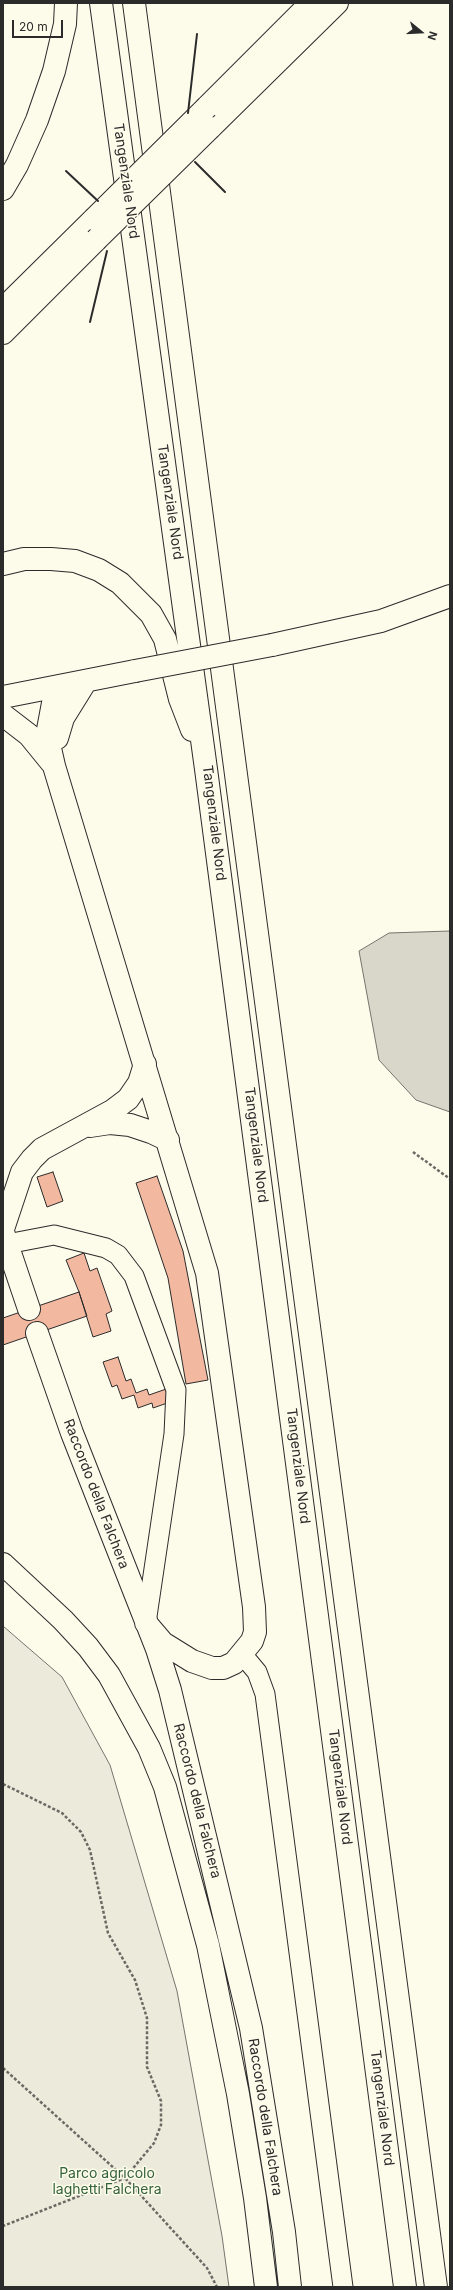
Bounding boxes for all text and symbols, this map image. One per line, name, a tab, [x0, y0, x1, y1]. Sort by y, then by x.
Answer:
scale bar	[14, 12, 65, 38]
north arrow	[401, 12, 441, 52]
text: 20 m	[19, 19, 48, 34]
text: N	[424, 30, 440, 42]
street label: Tangenziale Nord	[110, 122, 142, 240]
street label: Tangenziale Nord	[154, 443, 186, 561]
street label: Tangenziale Nord	[199, 764, 229, 882]
street label: Tangenziale Nord	[241, 1086, 271, 1204]
street label: Tangenziale Nord	[283, 1407, 313, 1525]
street label: Raccordo della Falchera	[60, 1417, 132, 1571]
street label: Raccordo della Falchera	[170, 1722, 224, 1880]
street label: Tangenziale Nord	[325, 1728, 355, 1846]
street label: Raccordo della Falchera	[244, 2037, 286, 2197]
street label: Tangenziale Nord	[367, 2049, 397, 2167]
park label: Parco agricolo laghetti Falchera	[52, 2166, 162, 2198]

